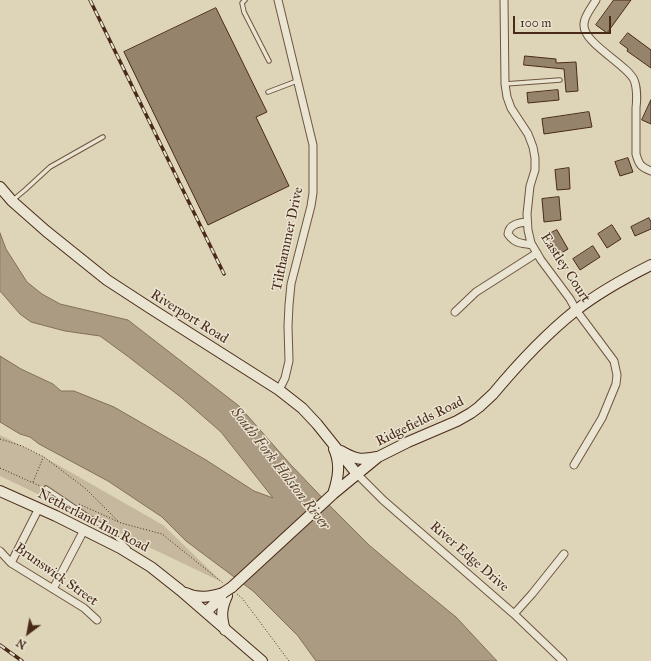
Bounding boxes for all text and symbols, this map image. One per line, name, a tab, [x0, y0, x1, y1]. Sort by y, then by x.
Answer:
scale bar	[515, 8, 613, 34]
text: 100 m	[520, 16, 551, 30]
street label: Tilthammer Drive	[269, 186, 307, 292]
street label: Eastley Court	[536, 230, 594, 306]
street label: Riverport Road	[147, 286, 231, 348]
street label: Ridgefields Road	[373, 393, 467, 451]
water label: South Fork Holston River	[227, 404, 333, 534]
street label: Netherland Inn Road	[35, 486, 151, 556]
street label: River Edge Drive	[426, 518, 512, 596]
street label: Brunswick Street	[11, 540, 101, 610]
north arrow	[8, 613, 48, 653]
text: N	[14, 636, 29, 652]

